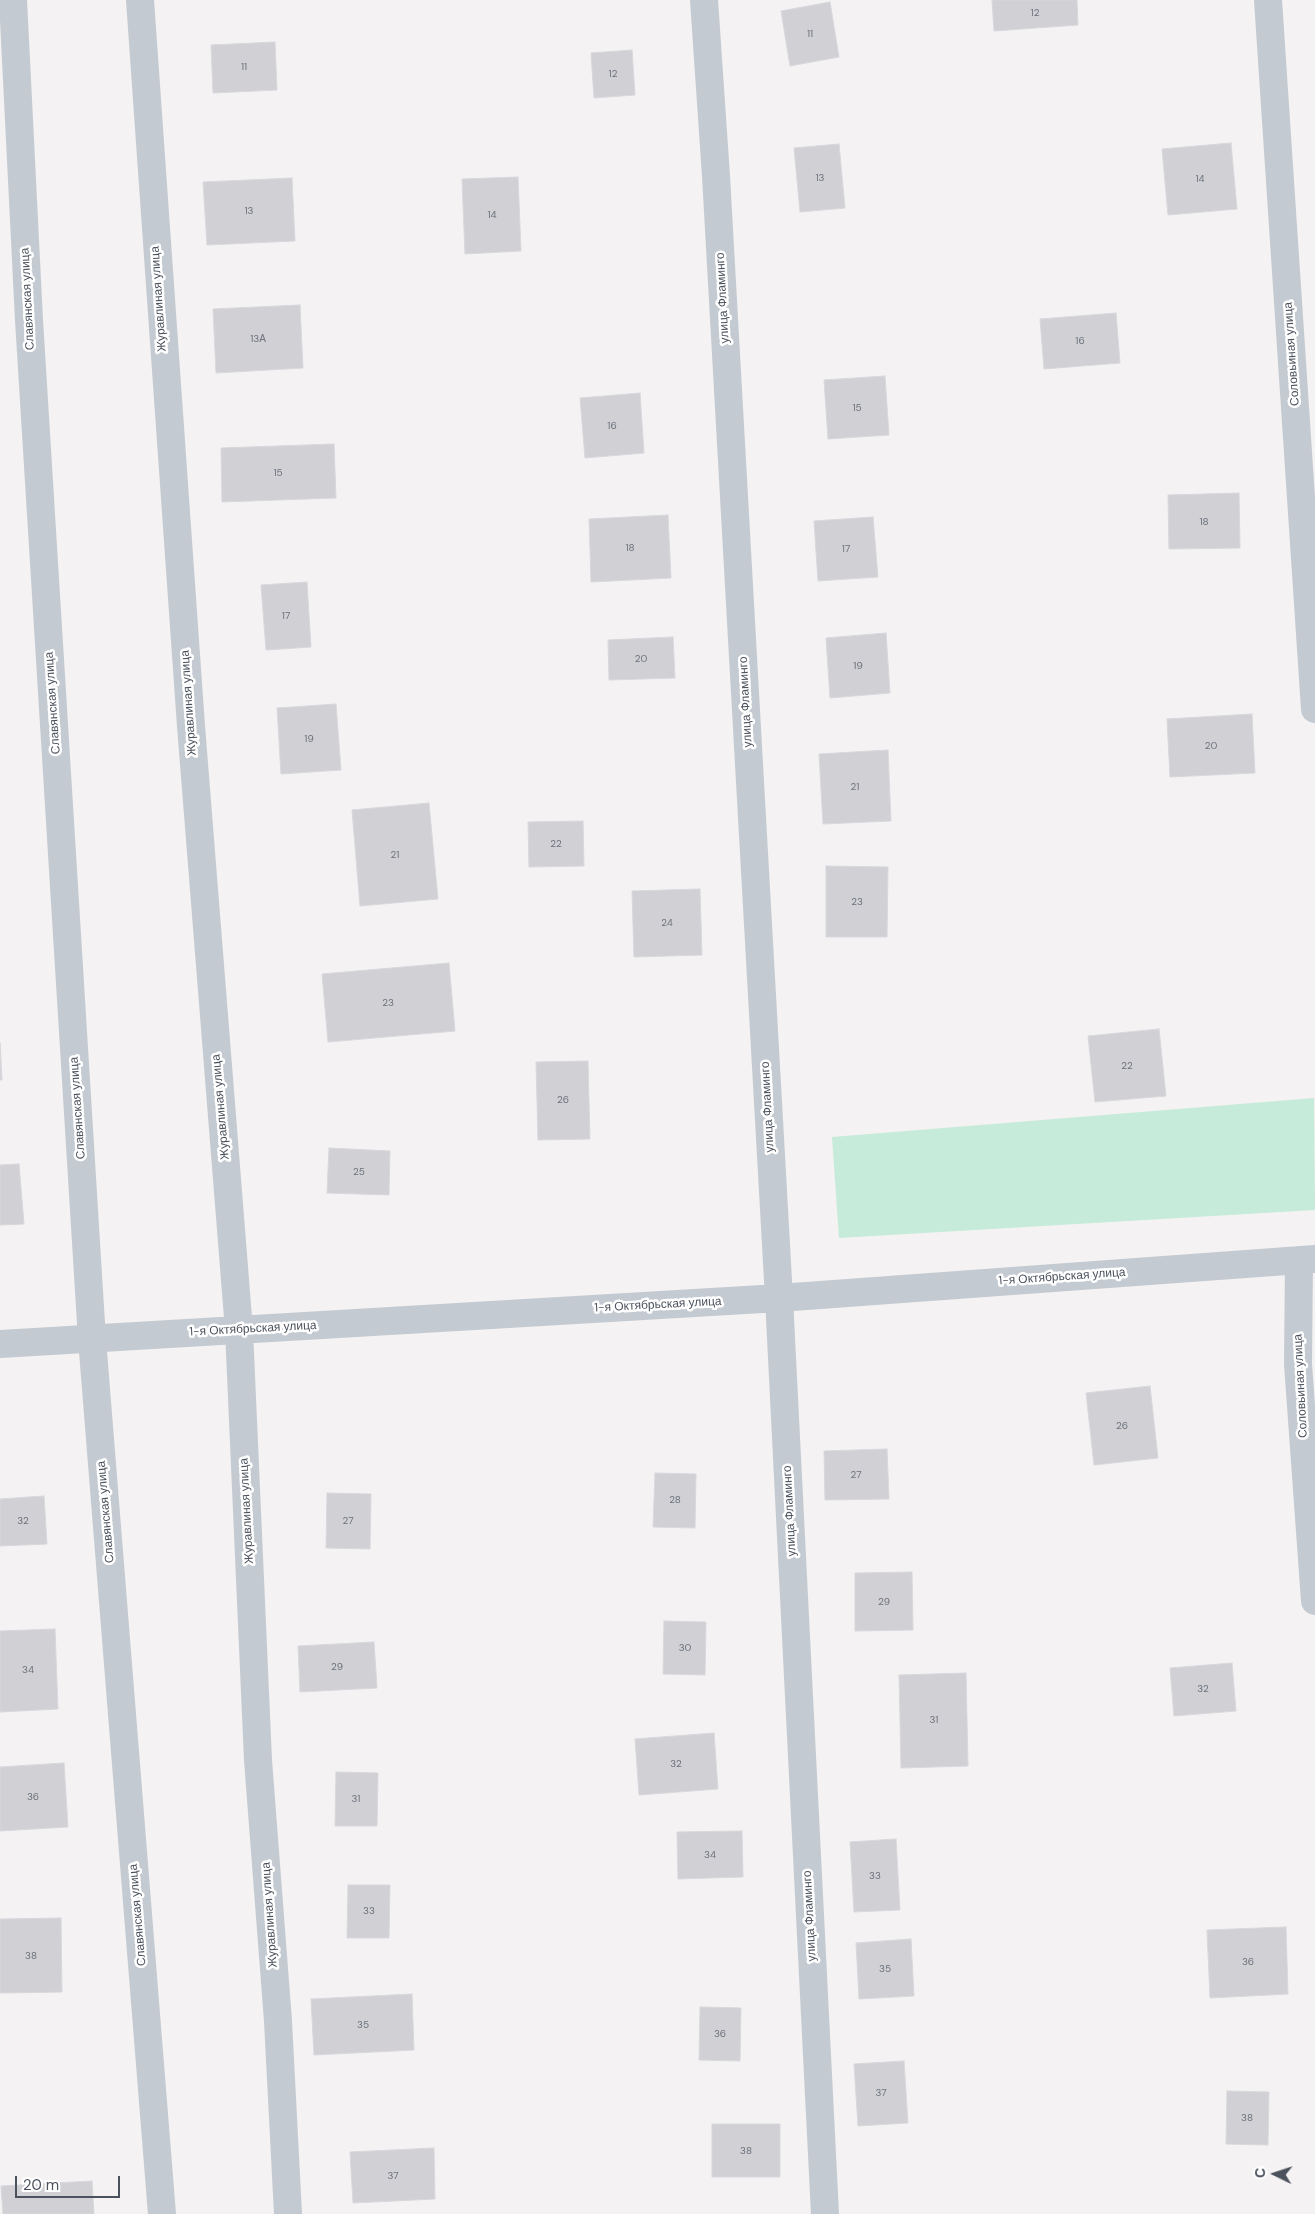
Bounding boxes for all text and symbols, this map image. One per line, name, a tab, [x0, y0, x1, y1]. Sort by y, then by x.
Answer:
house number: 12	[1031, 7, 1039, 19]
house number: 11	[807, 28, 813, 40]
house number: 11	[241, 61, 247, 73]
house number: 12	[609, 68, 617, 80]
house number: 13	[815, 172, 825, 184]
house number: 14	[1195, 173, 1205, 185]
house number: 13	[244, 205, 254, 217]
house number: 14	[487, 209, 497, 221]
street label: Журавлиная улица	[148, 246, 170, 352]
street label: Славянская улица	[18, 247, 38, 351]
street label: улица Фламинго	[713, 252, 733, 344]
street label: Соловьиная улица	[1281, 302, 1303, 406]
house number: 13А	[250, 333, 266, 345]
house number: 16	[1075, 335, 1085, 347]
house number: 15	[852, 402, 862, 414]
house number: 16	[607, 420, 617, 432]
house number: 15	[273, 467, 283, 479]
house number: 18	[1199, 516, 1209, 528]
house number: 18	[625, 542, 635, 554]
house number: 17	[842, 543, 850, 555]
house number: 17	[282, 610, 290, 622]
street label: Журавлиная улица	[178, 650, 200, 756]
street label: Славянская улица	[42, 651, 64, 755]
house number: 20	[635, 653, 647, 665]
street label: улица Фламинго	[736, 656, 756, 748]
house number: 19	[853, 660, 863, 672]
house number: 19	[304, 733, 314, 745]
house number: 20	[1205, 740, 1217, 752]
house number: 21	[851, 781, 859, 793]
house number: 22	[550, 838, 562, 850]
house number: 21	[391, 849, 399, 861]
house number: 23	[851, 896, 863, 908]
house number: 24	[661, 917, 673, 929]
house number: 23	[382, 997, 394, 1009]
street label: Журавлиная улица	[209, 1054, 233, 1160]
street label: Славянская улица	[67, 1056, 89, 1160]
house number: 22	[1121, 1060, 1133, 1072]
street label: улица Фламинго	[758, 1061, 778, 1153]
house number: 26	[557, 1094, 569, 1106]
house number: 25	[353, 1166, 365, 1178]
street label: 1-я Октябрьская улица	[998, 1265, 1126, 1289]
street label: 1-я Октябрьская улица	[594, 1294, 722, 1316]
street label: 1-я Октябрьская улица	[189, 1318, 317, 1340]
street label: Соловьиная улица	[1291, 1334, 1311, 1438]
house number: 26	[1116, 1420, 1128, 1432]
street label: Журавлиная улица	[237, 1458, 257, 1564]
street label: Славянская улица	[94, 1460, 118, 1564]
street label: улица Фламинго	[780, 1465, 800, 1557]
house number: 27	[851, 1469, 861, 1481]
house number: 28	[669, 1494, 681, 1506]
house number: 32	[17, 1515, 29, 1527]
house number: 27	[343, 1515, 353, 1527]
house number: 29	[878, 1596, 890, 1608]
house number: 30	[679, 1642, 691, 1654]
house number: 29	[331, 1661, 343, 1673]
house number: 34	[22, 1664, 34, 1676]
house number: 32	[1197, 1683, 1209, 1695]
house number: 31	[930, 1714, 938, 1726]
house number: 32	[670, 1758, 682, 1770]
house number: 36	[27, 1791, 39, 1803]
house number: 31	[352, 1793, 360, 1805]
house number: 34	[704, 1849, 716, 1861]
street label: Журавлиная улица	[259, 1862, 281, 1968]
street label: Славянская улица	[126, 1863, 150, 1967]
street label: улица Фламинго	[800, 1870, 820, 1962]
house number: 33	[869, 1870, 881, 1882]
house number: 33	[363, 1905, 375, 1917]
house number: 38	[25, 1950, 37, 1962]
house number: 36	[1242, 1956, 1254, 1968]
house number: 35	[879, 1963, 891, 1975]
house number: 35	[357, 2019, 369, 2031]
house number: 36	[714, 2028, 726, 2040]
house number: 37	[875, 2087, 887, 2099]
house number: 38	[1241, 2112, 1253, 2124]
house number: 38	[740, 2145, 752, 2157]
north arrow	[1250, 2149, 1300, 2199]
scale bar	[18, 2166, 122, 2198]
text: С	[1251, 2167, 1269, 2179]
house number: 37	[387, 2170, 399, 2182]
text: 20 m	[23, 2175, 59, 2195]

